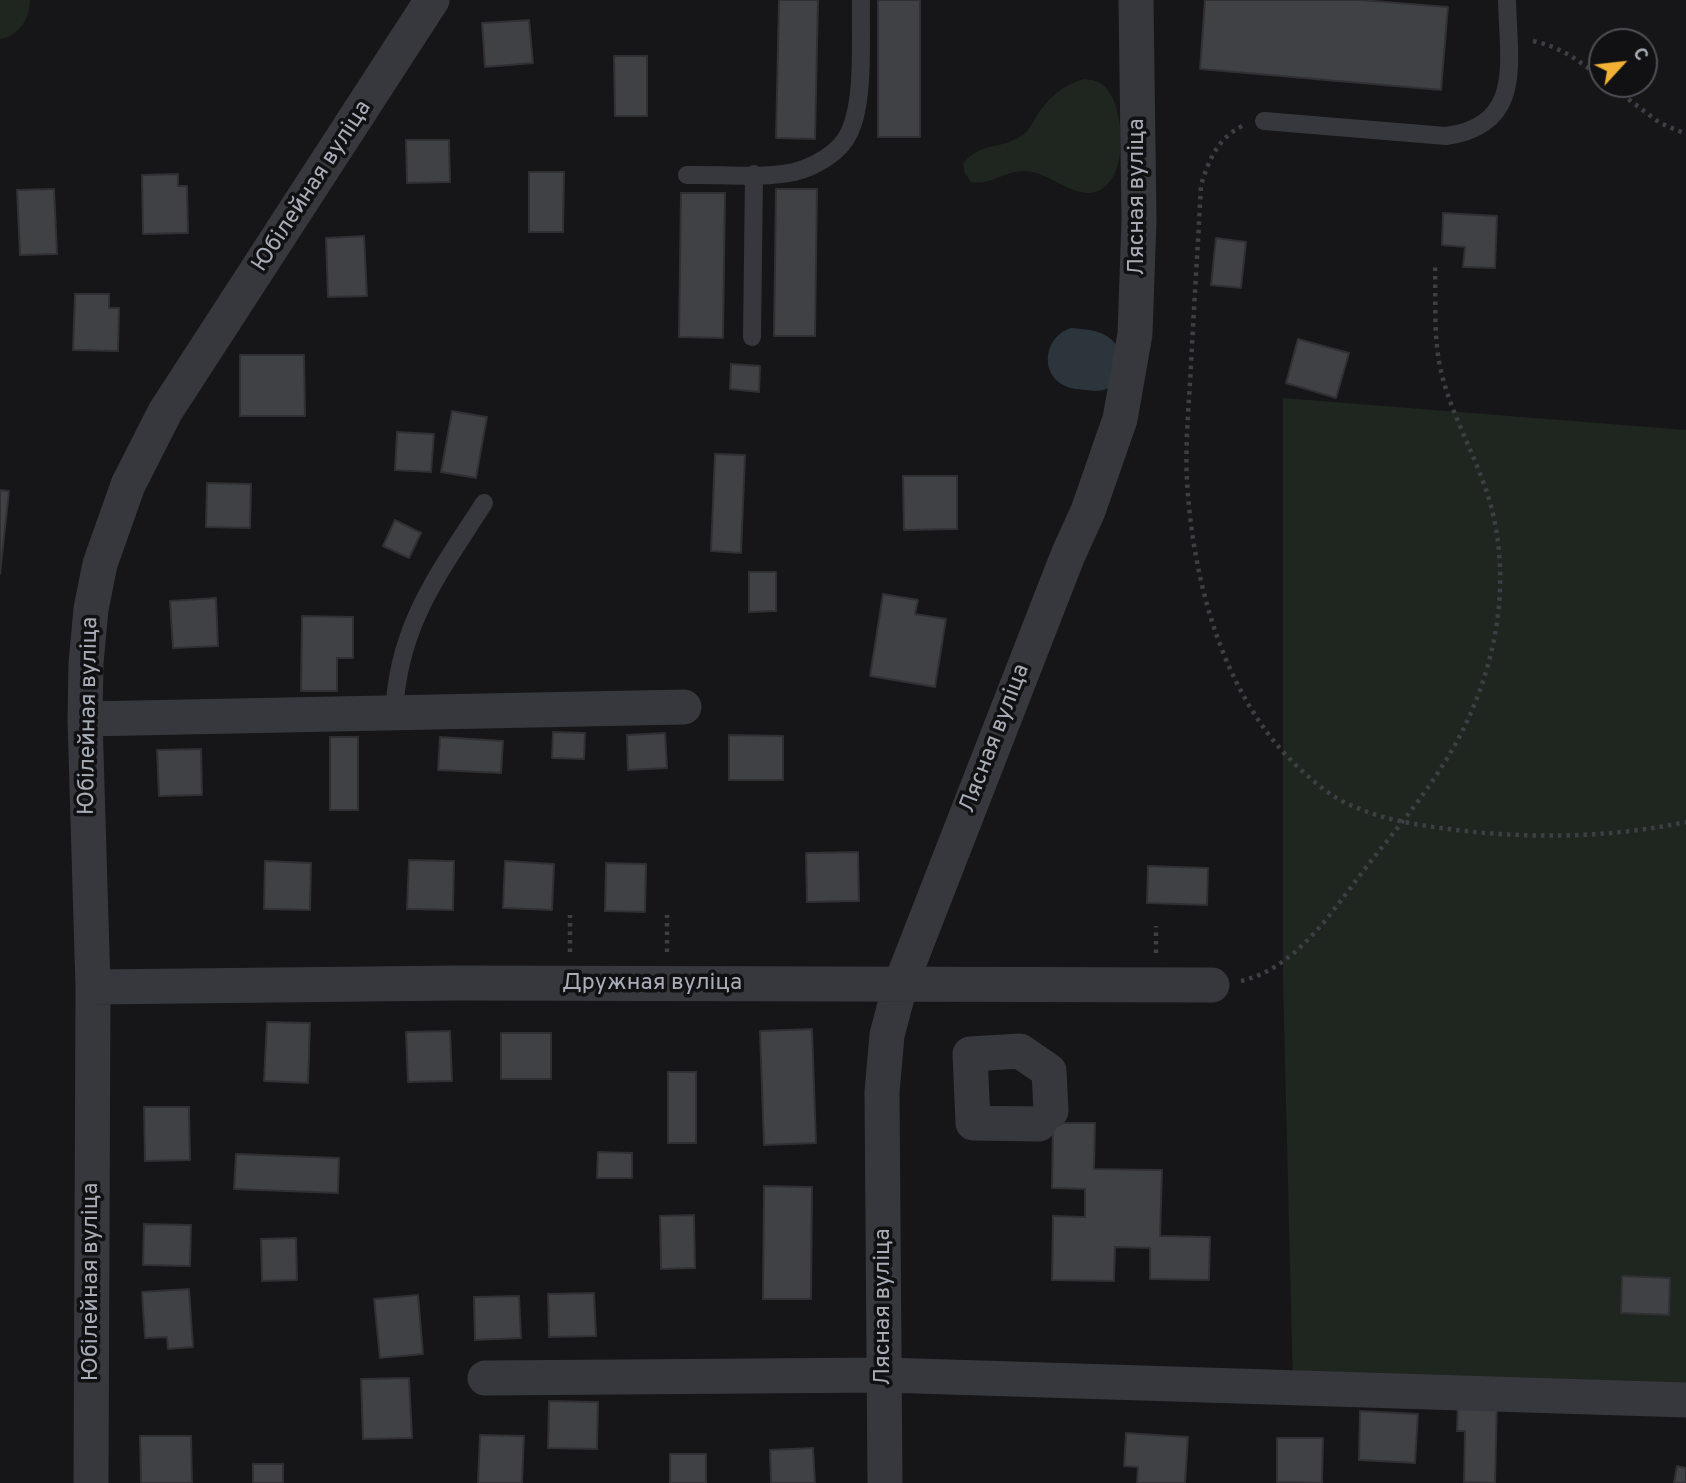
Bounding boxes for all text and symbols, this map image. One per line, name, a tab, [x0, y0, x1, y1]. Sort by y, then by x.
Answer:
north arrow	[1588, 28, 1658, 98]
text: С	[1626, 44, 1653, 65]
street label: Юбілейная вуліца	[247, 96, 379, 278]
street label: Лясная вуліца	[1124, 118, 1152, 276]
street label: Юбілейная вуліца	[74, 617, 106, 815]
street label: Лясная вуліца	[955, 661, 1037, 817]
street label: Дружная вуліца	[562, 970, 742, 998]
street label: Юбілейная вуліца	[78, 1183, 106, 1381]
street label: Лясная вуліца	[870, 1228, 898, 1386]

